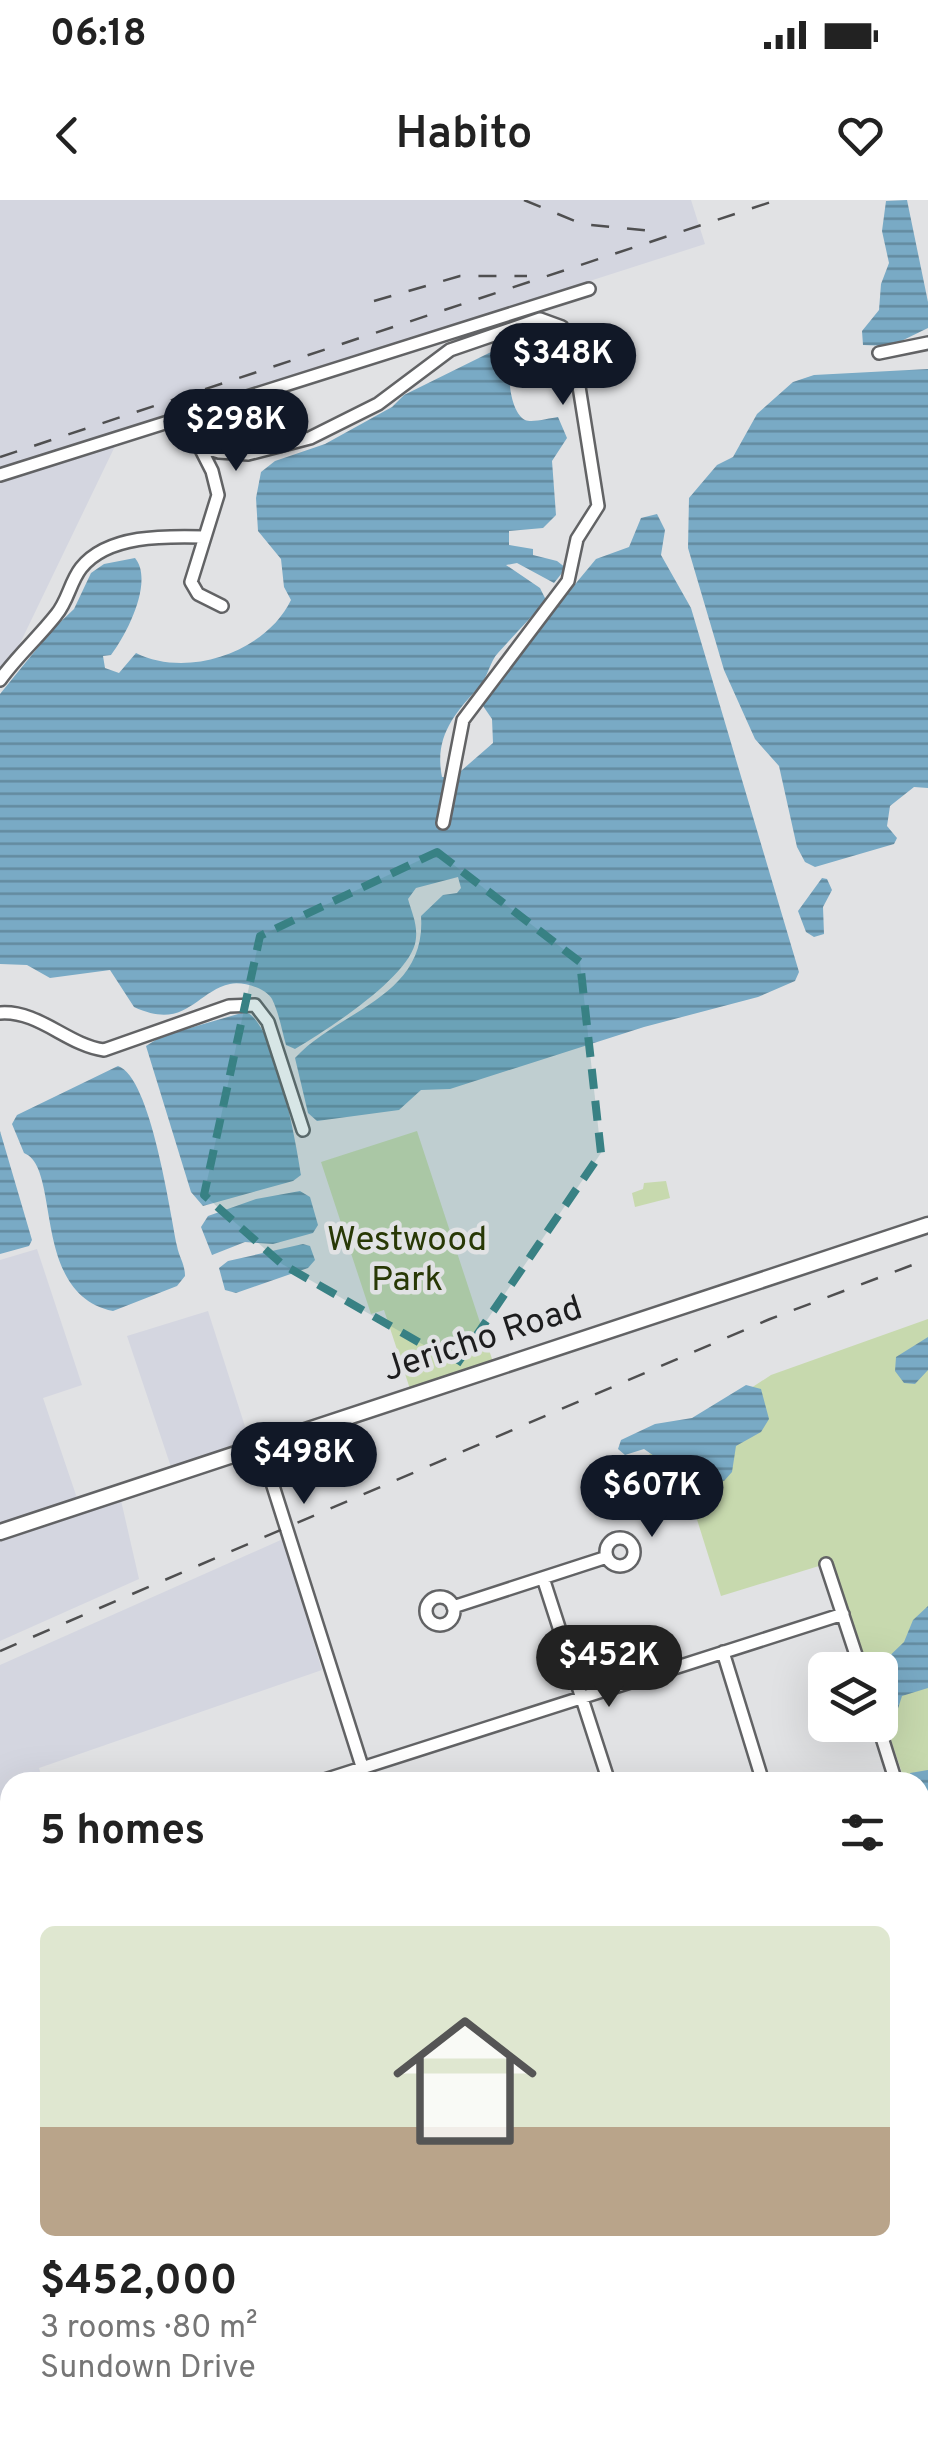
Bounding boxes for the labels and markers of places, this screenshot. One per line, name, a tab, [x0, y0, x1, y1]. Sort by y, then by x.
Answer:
pin: $348K	[493, 323, 633, 408]
pin: $298K	[166, 389, 306, 474]
pin: $498K	[234, 1422, 374, 1507]
pin: $607K	[582, 1455, 722, 1540]
pin: $452K	[539, 1625, 679, 1710]

